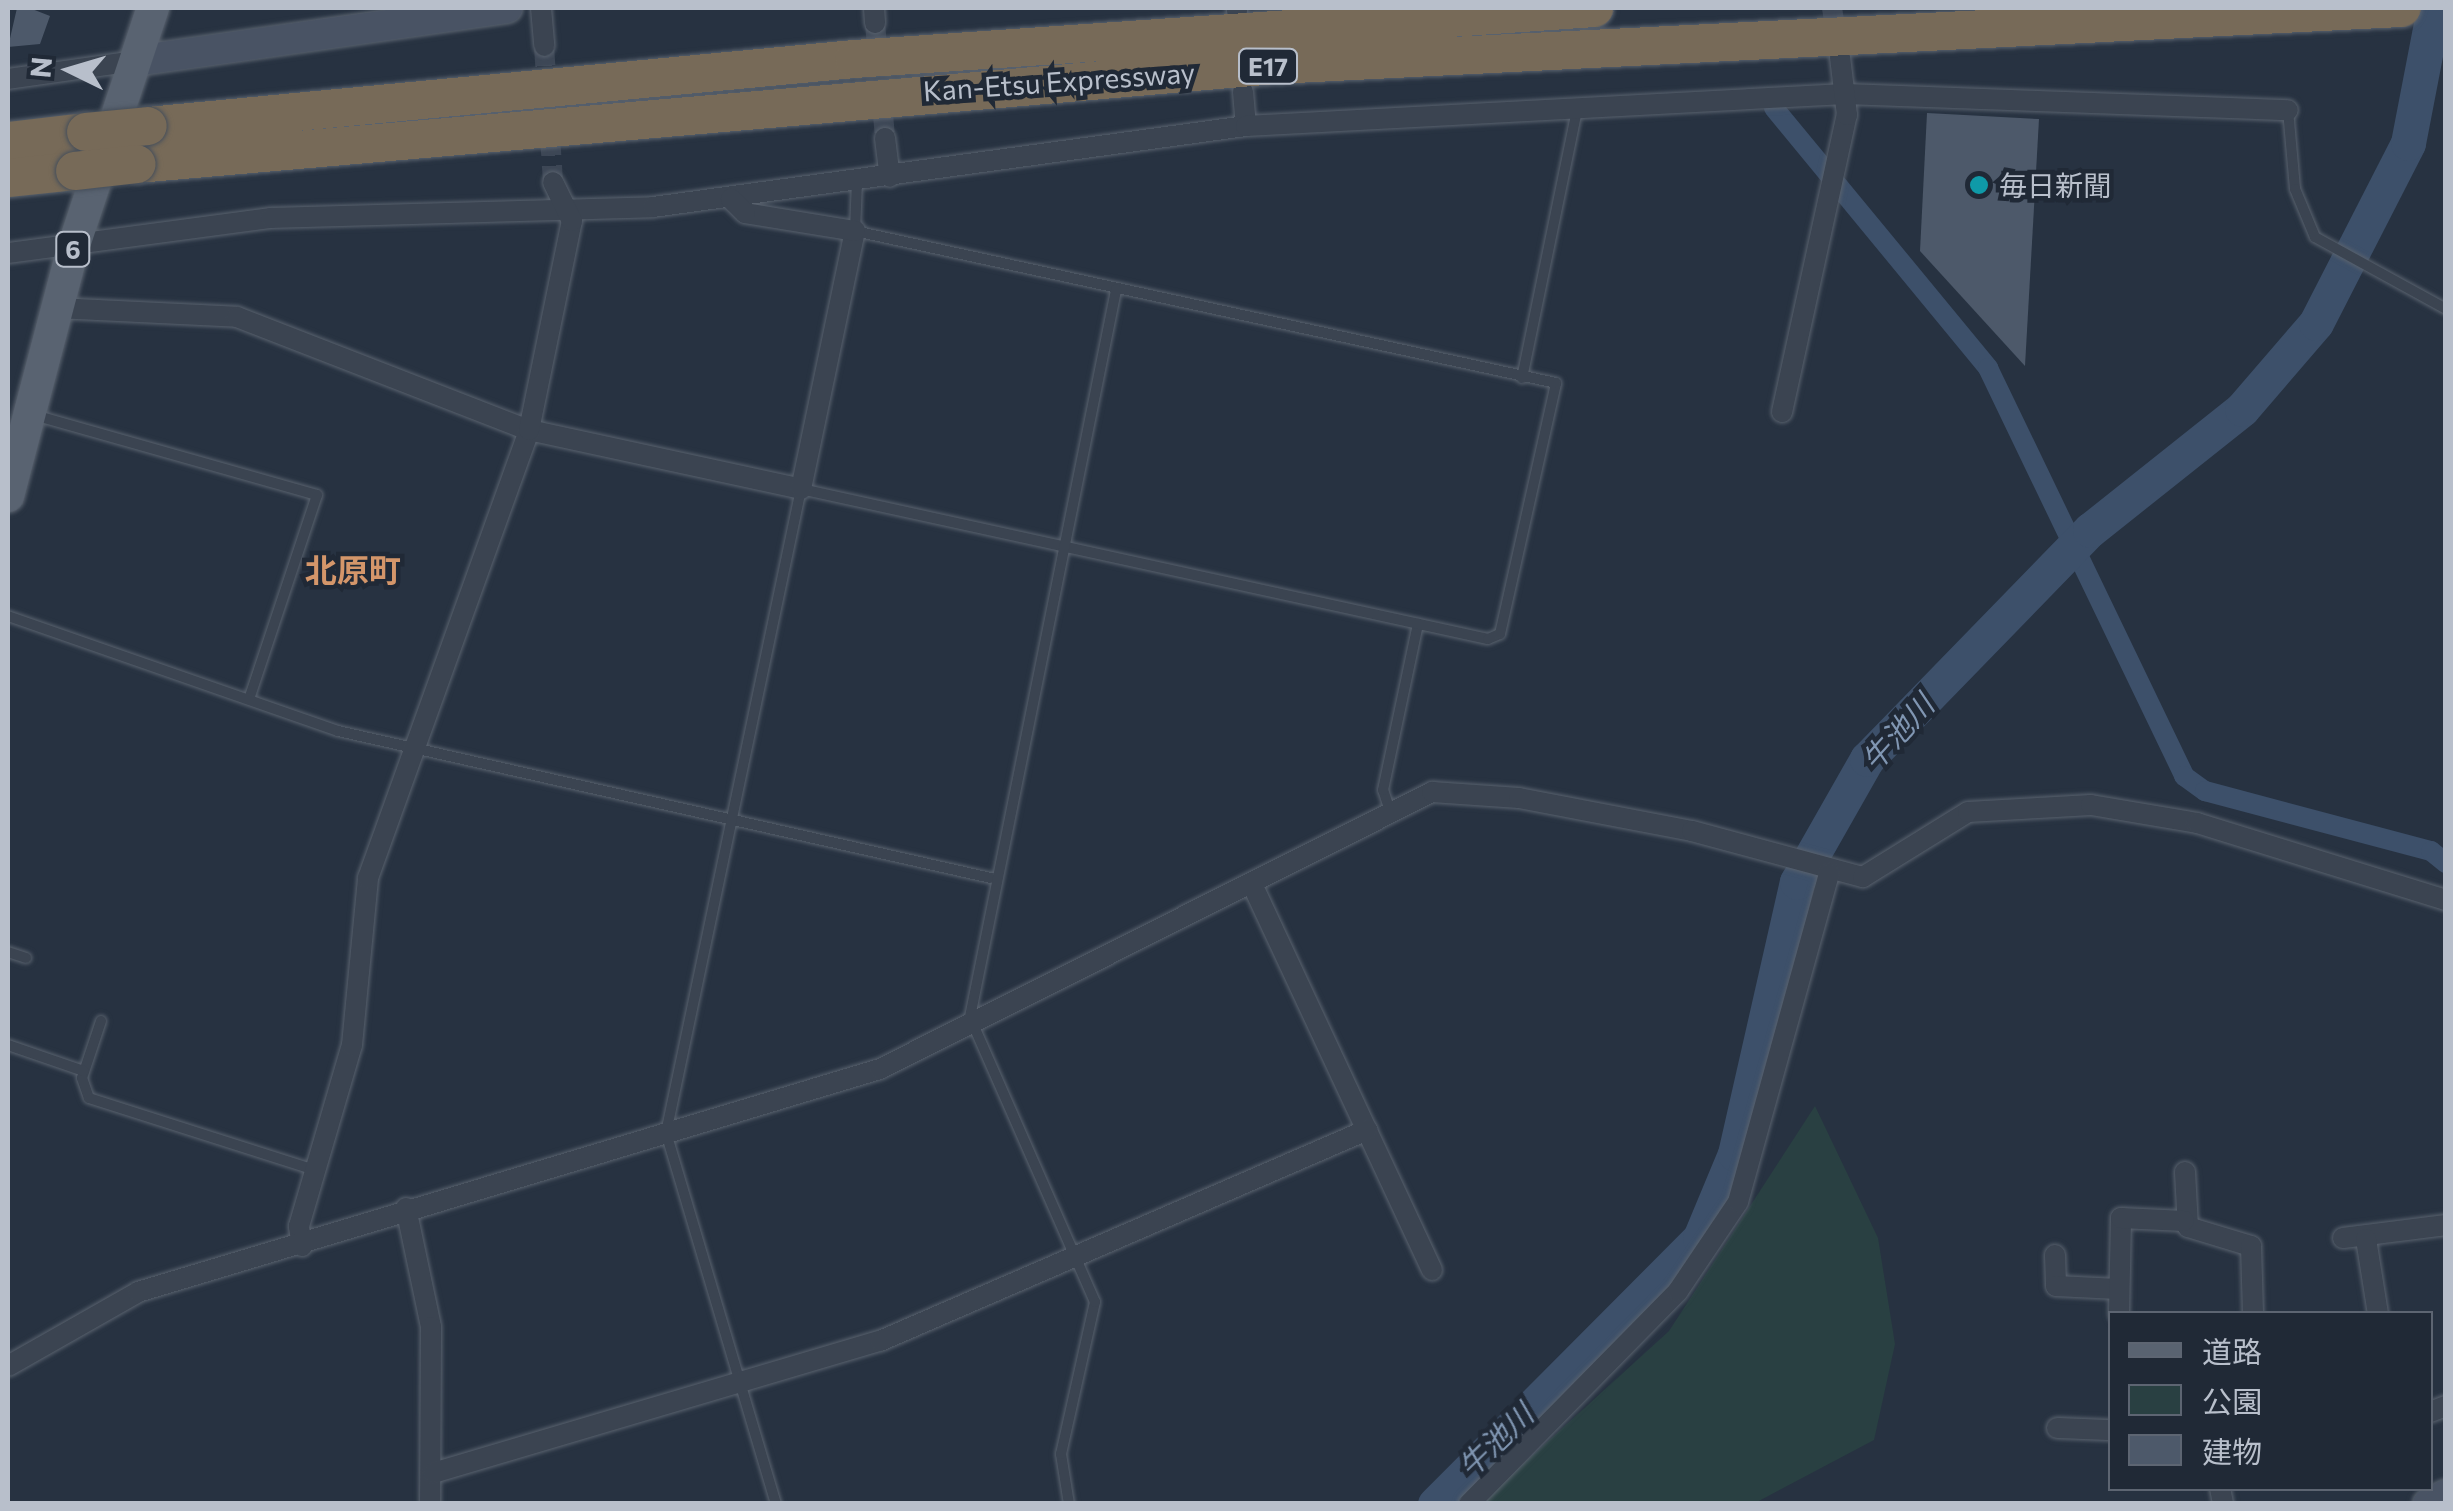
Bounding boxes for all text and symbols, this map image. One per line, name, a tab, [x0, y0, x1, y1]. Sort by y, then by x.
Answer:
north arrow	[20, 20, 120, 120]
road number: E17	[1238, 46, 1298, 86]
text: N	[22, 55, 58, 79]
street label: Kan-Etsu Expressway	[922, 55, 1196, 107]
place label: 毎日新聞	[1999, 168, 2111, 202]
marker: 毎日新聞	[1968, 174, 1990, 196]
road number: 6	[53, 229, 93, 269]
district label: 北原町	[305, 550, 401, 588]
water label: 牛池川	[1854, 687, 1940, 777]
legend	[2108, 1311, 2433, 1491]
text: 道路	[2202, 1332, 2262, 1369]
text: 公園	[2202, 1382, 2262, 1419]
water label: 牛池川	[1450, 1396, 1540, 1484]
text: 建物	[2202, 1432, 2262, 1469]

